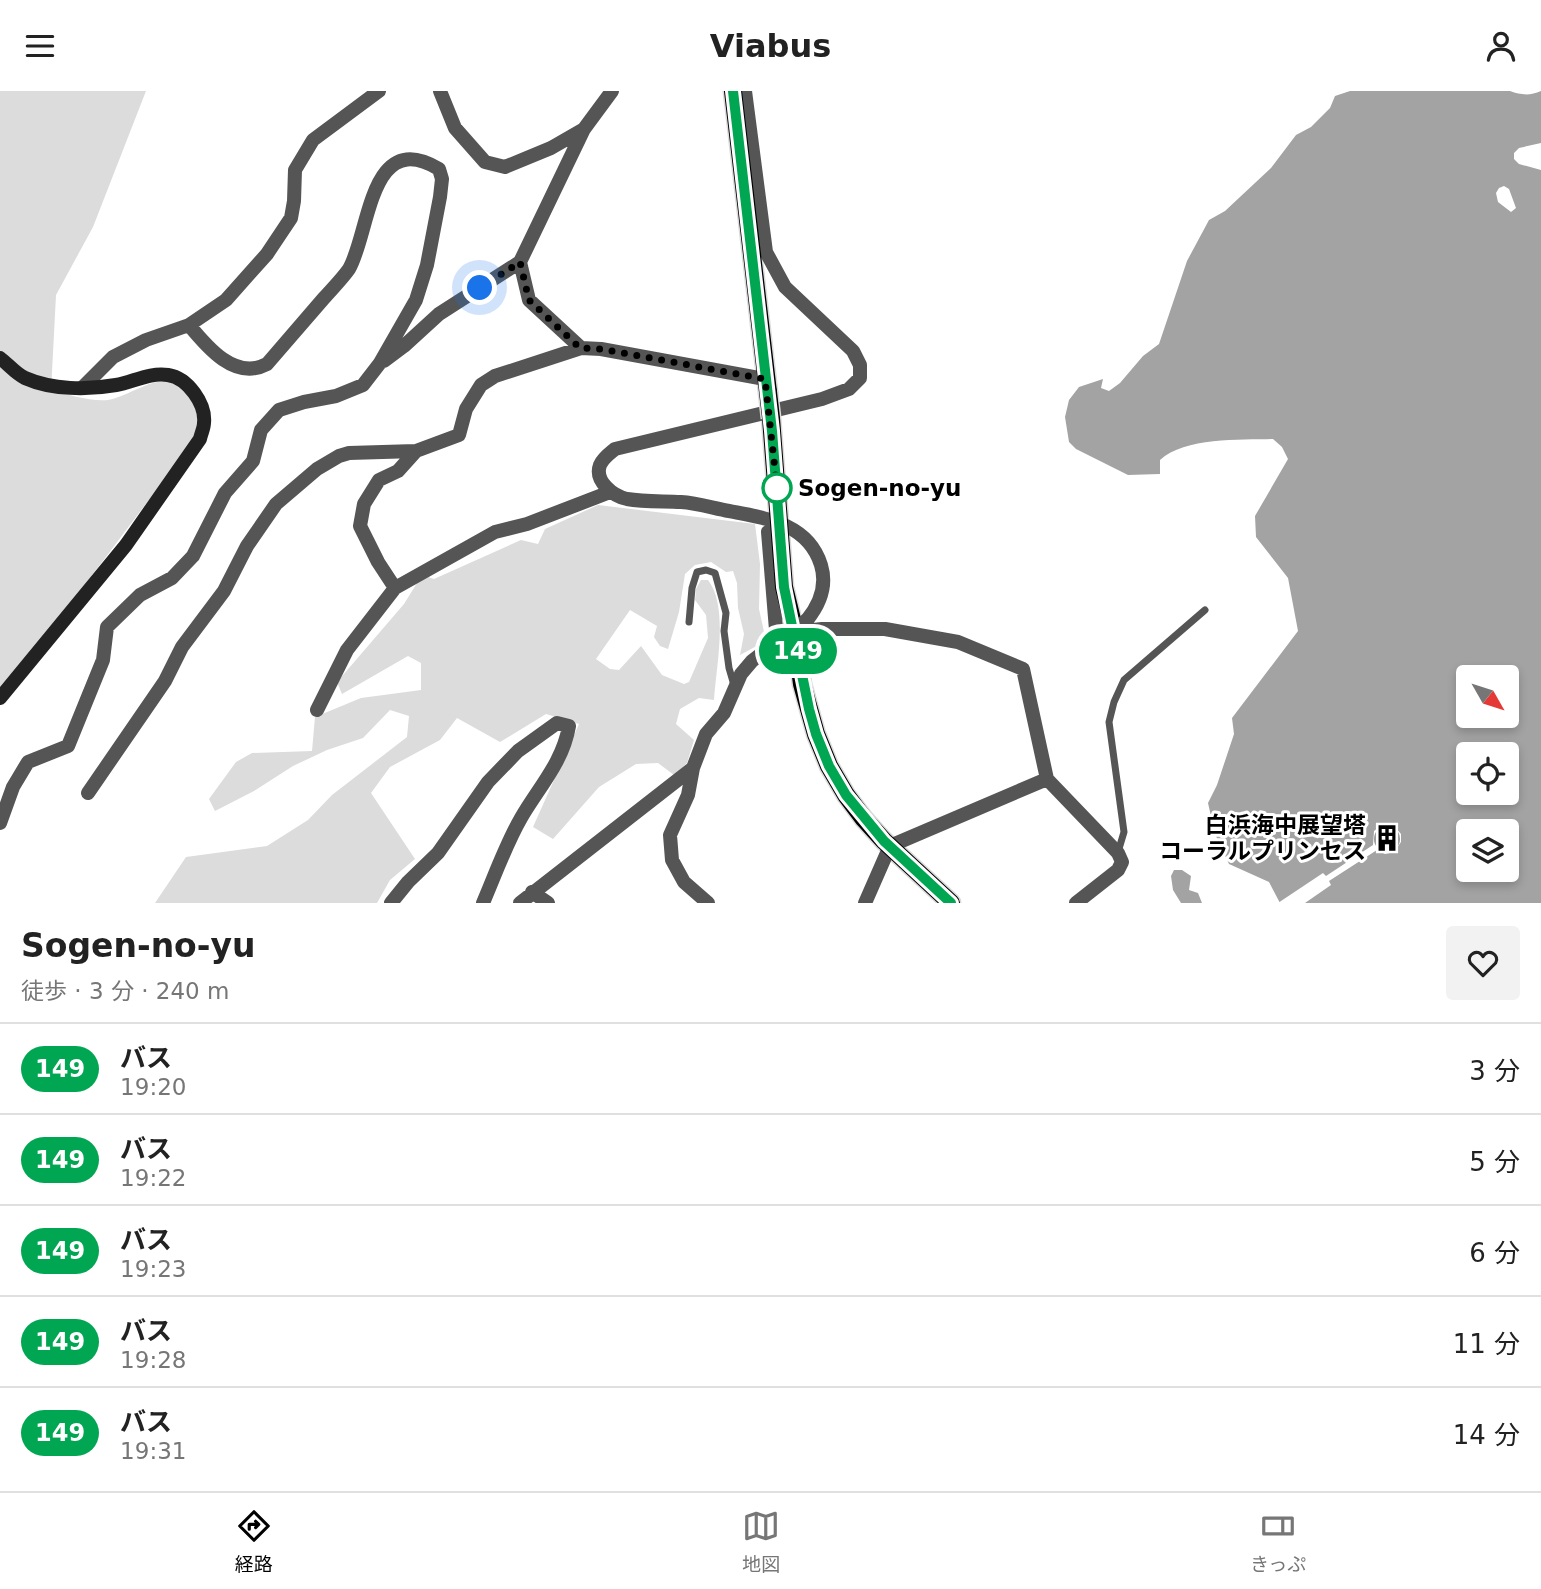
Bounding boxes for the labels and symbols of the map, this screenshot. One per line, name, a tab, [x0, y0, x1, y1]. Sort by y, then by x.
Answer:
your location	[462, 270, 497, 305]
marker: Sogen-no-yu	[762, 473, 792, 503]
place label: Sogen-no-yu	[798, 475, 961, 501]
line badge: 149	[758, 628, 838, 674]
north arrow	[1456, 665, 1519, 728]
place label: 白浜海中展望塔 コーラルプリンセス	[1159, 812, 1366, 864]
building icon: 白浜海中展望塔 コーラルプリンセス	[1372, 823, 1402, 853]

